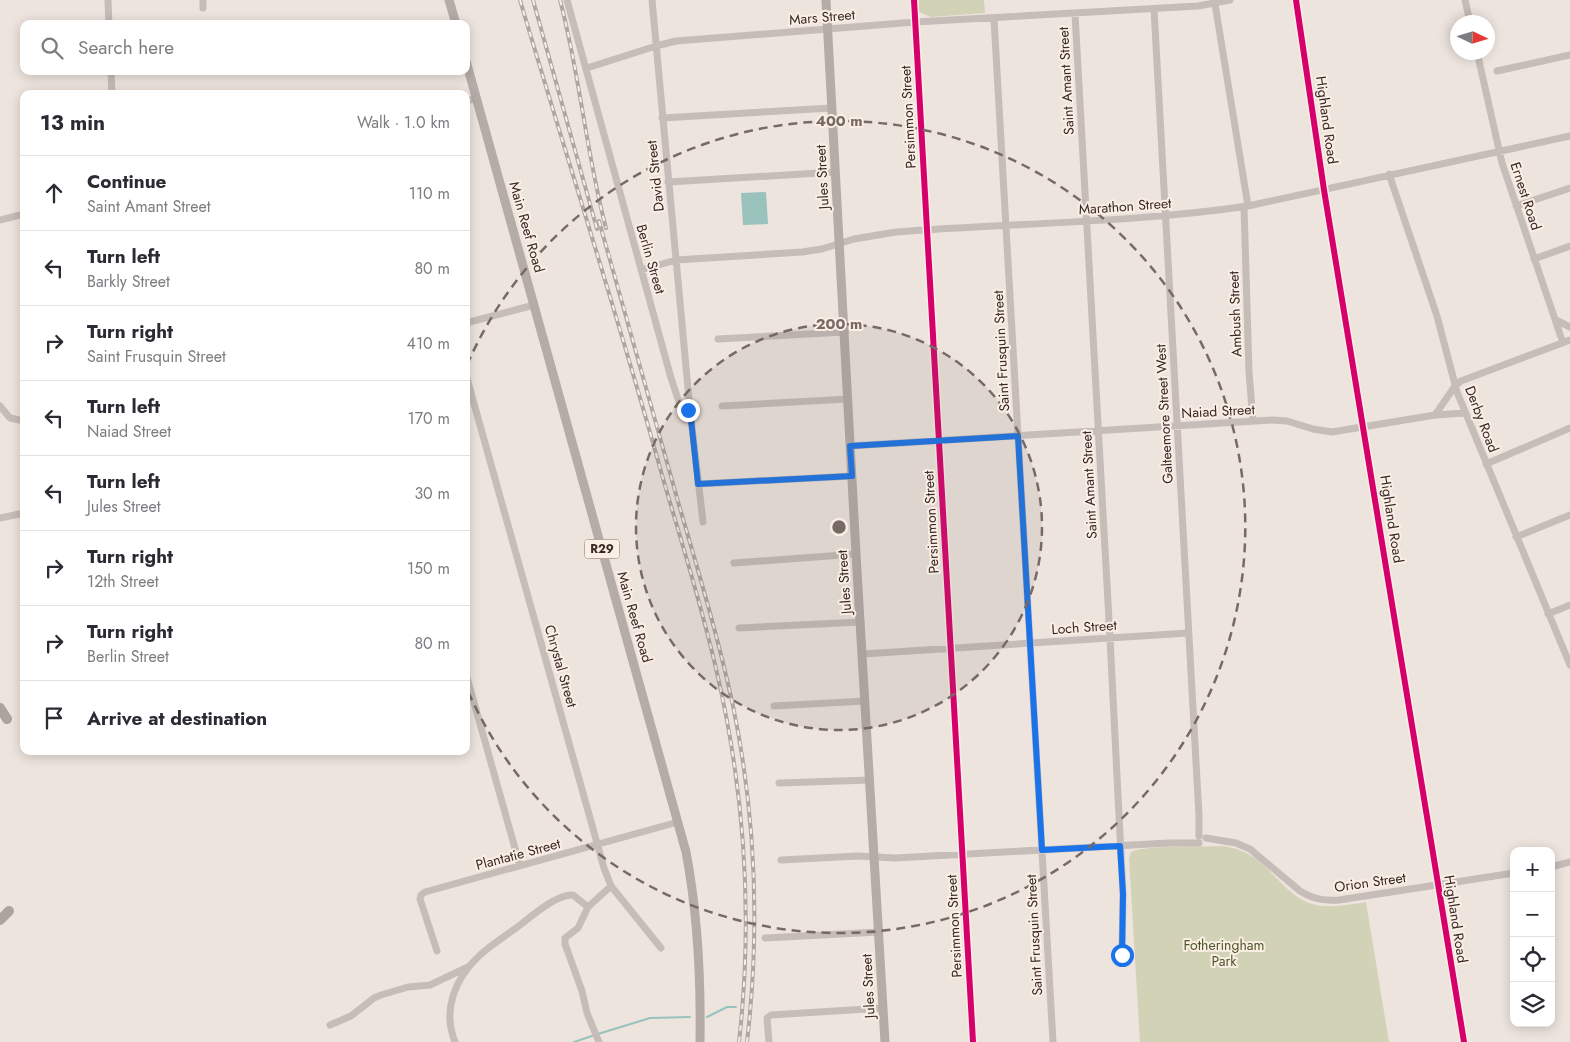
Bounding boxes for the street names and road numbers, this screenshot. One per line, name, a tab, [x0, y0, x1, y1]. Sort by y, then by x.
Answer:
street label: Mars Street	[788, 4, 856, 30]
street label: Saint Amant Street	[1053, 26, 1079, 136]
street label: Persimmon Street	[895, 64, 921, 169]
street label: Highland Road	[1311, 75, 1343, 165]
street label: David Street	[641, 139, 669, 213]
street label: Jules Street	[810, 144, 834, 212]
street label: Ernest Road	[1506, 159, 1546, 233]
street label: Main Reef Road	[504, 179, 550, 275]
street label: Marathon Street	[1078, 193, 1173, 219]
street label: Berlin Street	[632, 222, 671, 297]
street label: Ambush Street	[1223, 270, 1246, 357]
street label: Saint Frusquin Street	[988, 289, 1014, 412]
street label: Galteemore Street West	[1150, 343, 1178, 484]
street label: Derby Road	[1460, 383, 1504, 455]
street label: Naiad Street	[1181, 399, 1256, 423]
street label: Saint Amant Street	[1076, 430, 1102, 540]
street label: Persimmon Street	[918, 469, 944, 574]
street label: Highland Road	[1375, 474, 1409, 564]
road number: R29	[584, 540, 620, 558]
street label: Jules Street	[832, 549, 856, 617]
street label: Main Reef Road	[612, 569, 658, 665]
street label: Loch Street	[1051, 615, 1118, 639]
street label: Chrystal Street	[540, 622, 582, 710]
street label: Plantatie Street	[473, 833, 563, 875]
street label: Orion Street	[1333, 867, 1408, 897]
street label: Persimmon Street	[941, 873, 967, 978]
street label: Saint Frusquin Street	[1021, 873, 1047, 996]
street label: Highland Road	[1439, 874, 1473, 964]
street label: Jules Street	[856, 953, 880, 1021]

